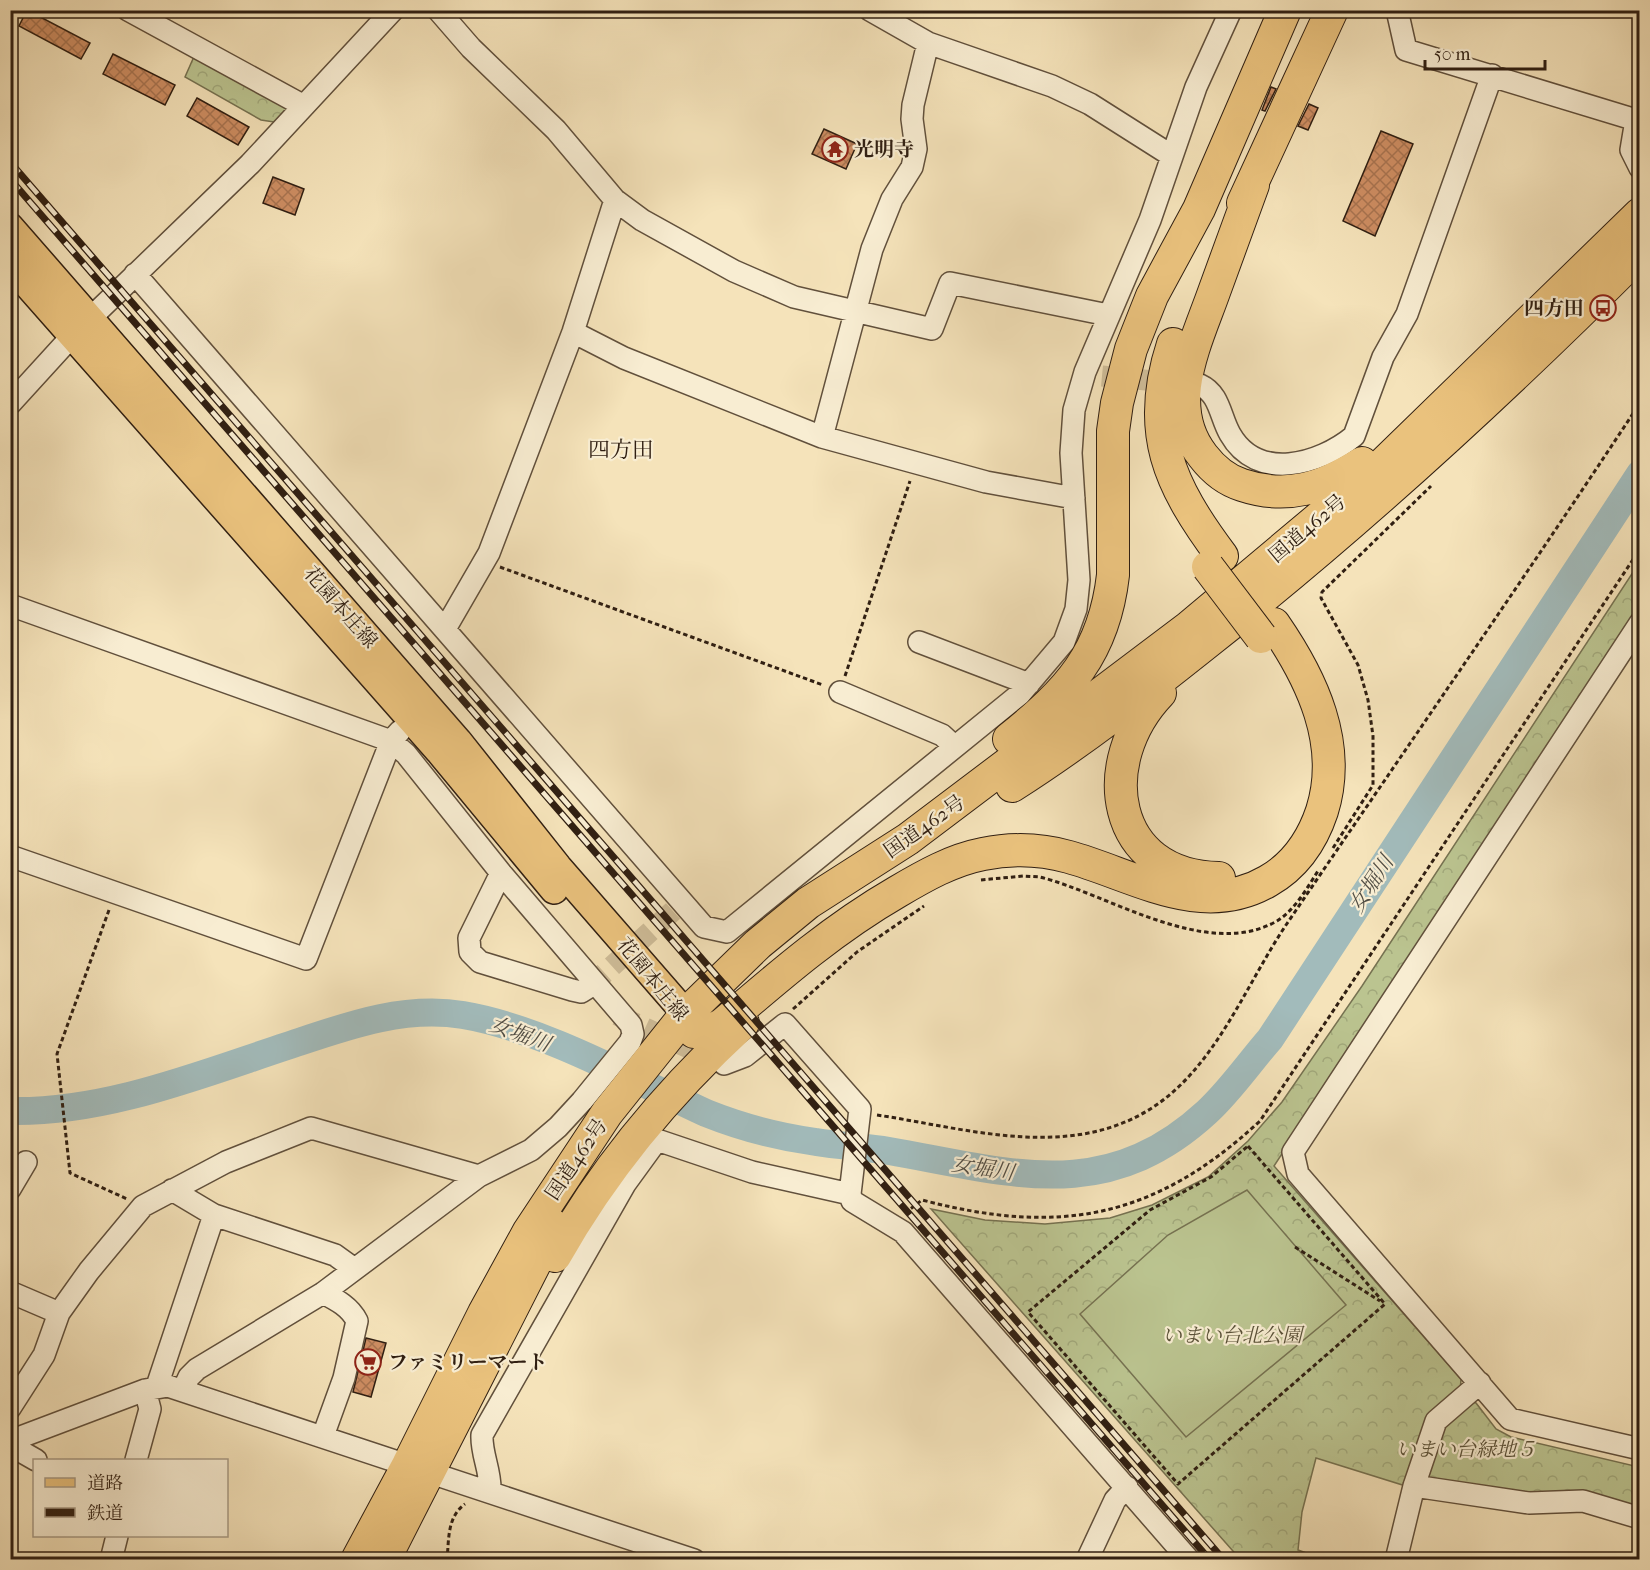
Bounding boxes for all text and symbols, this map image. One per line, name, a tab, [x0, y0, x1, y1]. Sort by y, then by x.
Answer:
scale bar	[1425, 33, 1545, 71]
text: 50 m	[1434, 44, 1471, 65]
temple icon: 光明寺	[820, 134, 850, 164]
place label: 光明寺	[854, 138, 914, 161]
bus stop icon: 四方田	[1588, 293, 1618, 323]
place label: 四方田	[1524, 297, 1584, 320]
district label: 四方田	[588, 437, 654, 463]
street label: 国道462号	[1264, 490, 1350, 567]
street label: 花園本庄線	[299, 562, 382, 653]
street label: 国道462号	[880, 790, 969, 862]
water label: 女堀川	[1344, 849, 1399, 917]
street label: 花園本庄線	[612, 933, 693, 1025]
water label: 女堀川	[486, 1012, 556, 1057]
street label: 国道462号	[541, 1114, 612, 1204]
water label: 女堀川	[950, 1151, 1018, 1185]
park label: いまい台北公園	[1162, 1324, 1305, 1347]
supermarket icon: ファミリーマート	[353, 1347, 383, 1377]
place label: ファミリーマート	[388, 1351, 548, 1374]
park label: いまい台緑地５	[1396, 1438, 1536, 1461]
legend	[33, 1459, 228, 1537]
text: 道路	[87, 1473, 123, 1494]
text: 鉄道	[87, 1503, 123, 1524]

